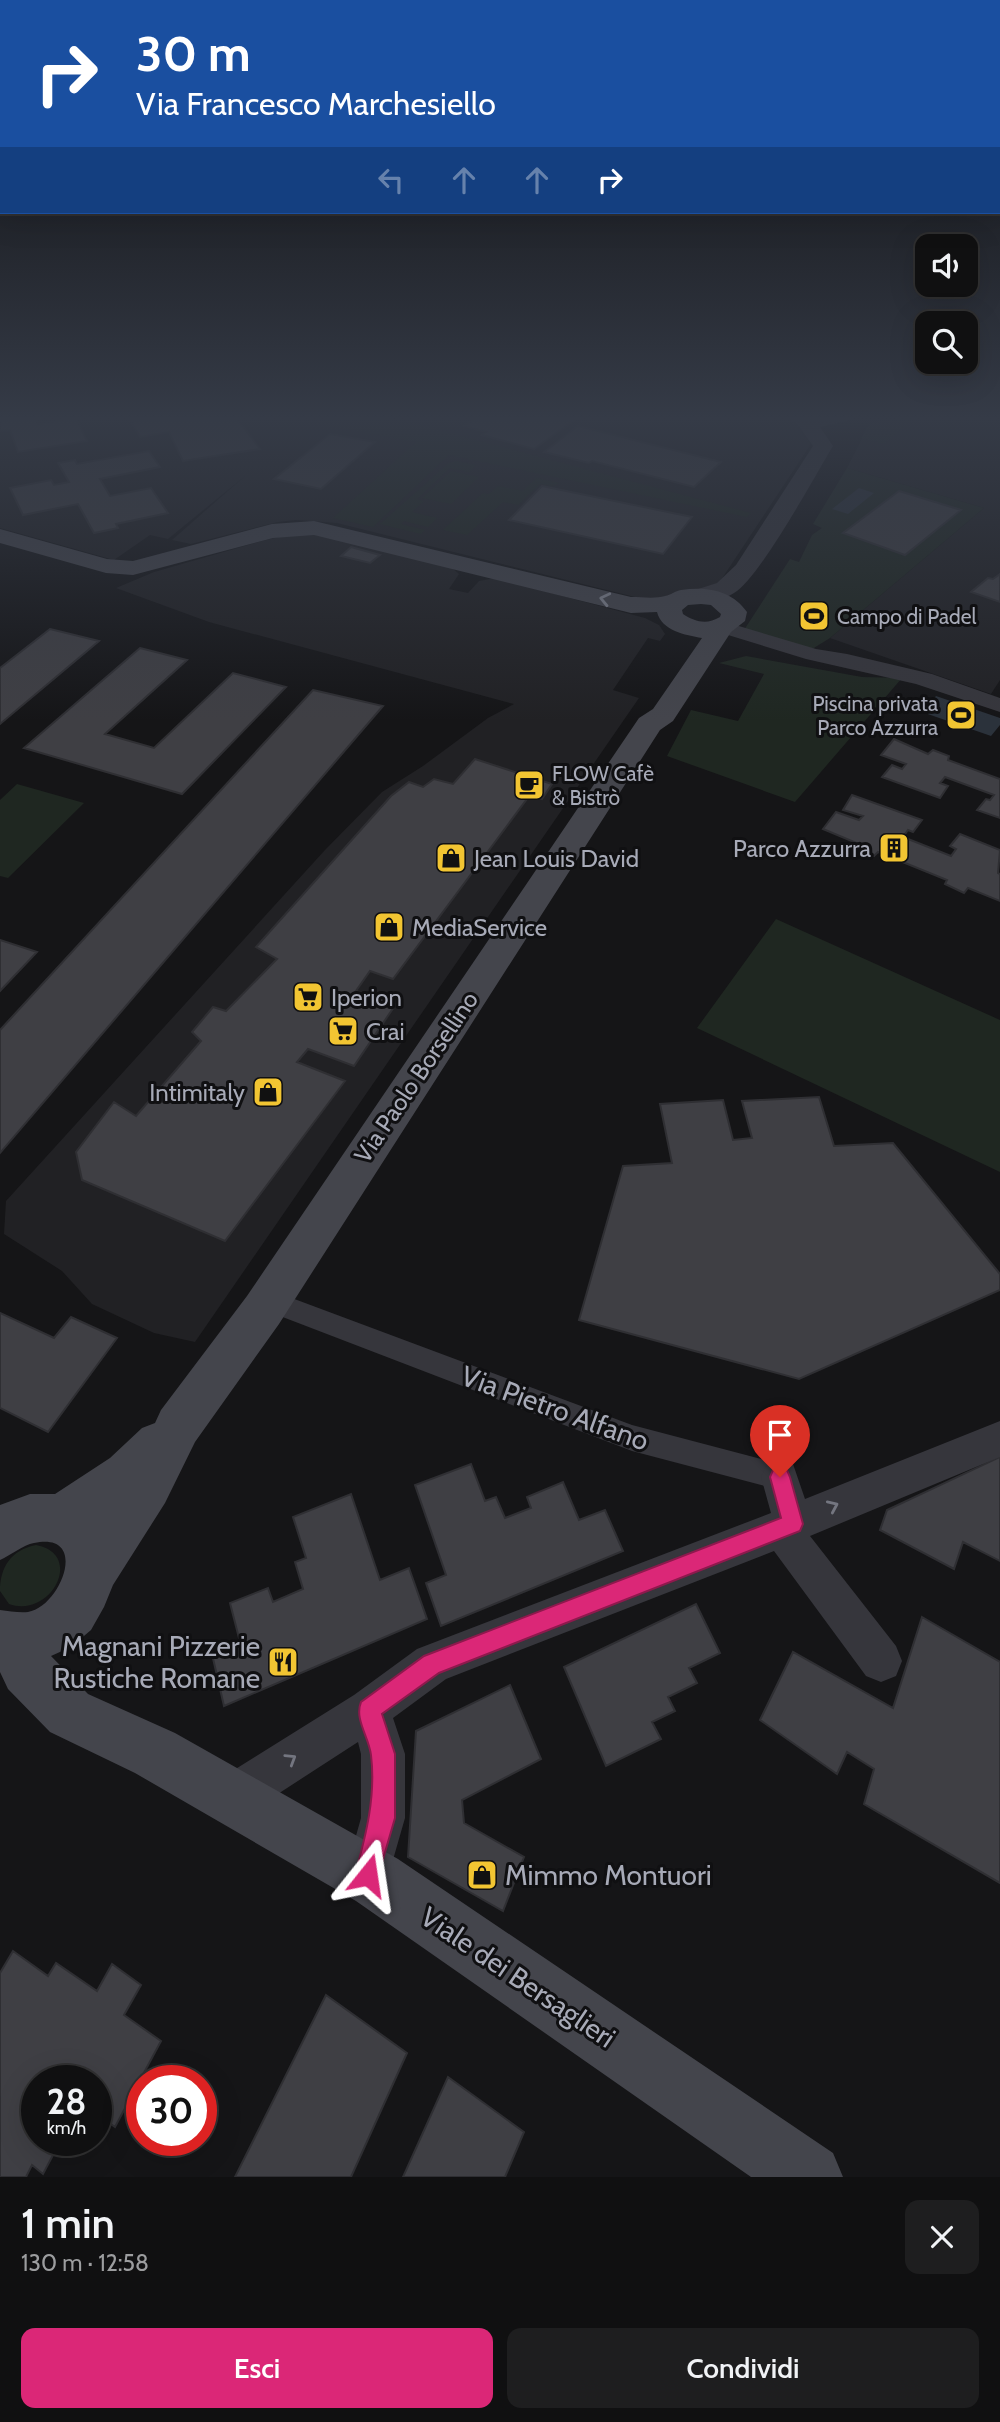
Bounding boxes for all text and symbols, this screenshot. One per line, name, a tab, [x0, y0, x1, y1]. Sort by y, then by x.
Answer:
text: 30 m	[136, 24, 251, 83]
icon: right	[21, 28, 112, 119]
text: Via Francesco Marchesiello	[136, 84, 496, 123]
icon: left	[372, 161, 410, 199]
icon: ahead	[445, 161, 483, 199]
icon: ahead	[518, 161, 556, 199]
icon: right	[591, 161, 629, 199]
map controls	[915, 234, 978, 374]
button: sound	[915, 234, 978, 297]
button: search	[915, 311, 978, 374]
one-way arrow	[599, 592, 611, 607]
sports icon: Campo di Padel	[797, 599, 831, 633]
place label: Campo di Padel	[837, 604, 976, 629]
place label: Piscina privata Parco Azzurra	[812, 691, 938, 740]
sports icon: Piscina privata Parco Azzurra	[944, 698, 978, 732]
place label: FLOW Cafè & Bistrò	[552, 761, 654, 810]
cafe icon: FLOW Cafè & Bistrò	[512, 768, 546, 802]
building icon: Parco Azzurra	[877, 831, 911, 865]
place label: Parco Azzurra	[733, 834, 871, 863]
shop icon: Jean Louis David	[434, 841, 468, 875]
place label: Jean Louis David	[473, 844, 639, 873]
shop icon: MediaService	[372, 910, 406, 944]
place label: MediaService	[412, 913, 547, 942]
supermarket icon: Iperion	[291, 980, 325, 1014]
place label: Iperion	[331, 983, 402, 1012]
street label: Via Paolo Borsellino	[348, 986, 484, 1168]
supermarket icon: Crai	[326, 1014, 360, 1048]
place label: Crai	[366, 1017, 405, 1046]
shop icon: Intimitaly	[251, 1075, 285, 1109]
place label: Intimitaly	[149, 1078, 245, 1107]
street label: Via Pietro Alfano	[457, 1358, 653, 1458]
pin	[750, 1405, 810, 1477]
icon: arrive	[761, 1416, 799, 1454]
one-way arrow	[826, 1500, 839, 1514]
place label: Magnani Pizzerie Rustiche Romane	[54, 1629, 260, 1695]
restaurant icon: Magnani Pizzerie Rustiche Romane	[266, 1645, 300, 1679]
one-way arrow	[284, 1755, 297, 1768]
position arrow	[331, 1838, 405, 1912]
shop icon: Mimmo Montuori	[465, 1858, 499, 1892]
place label: Mimmo Montuori	[505, 1858, 712, 1892]
street label: Viale dei Bersaglieri	[414, 1899, 622, 2055]
speed limit sign: 30	[126, 2065, 217, 2156]
text: 28	[47, 2080, 86, 2123]
text: km/h	[47, 2117, 86, 2139]
text: 1 min	[21, 2197, 115, 2249]
button: close	[905, 2200, 979, 2274]
text: 130 m · 12:58	[21, 2249, 149, 2277]
button: Esci	[21, 2328, 493, 2408]
button: Condividi	[507, 2328, 979, 2408]

